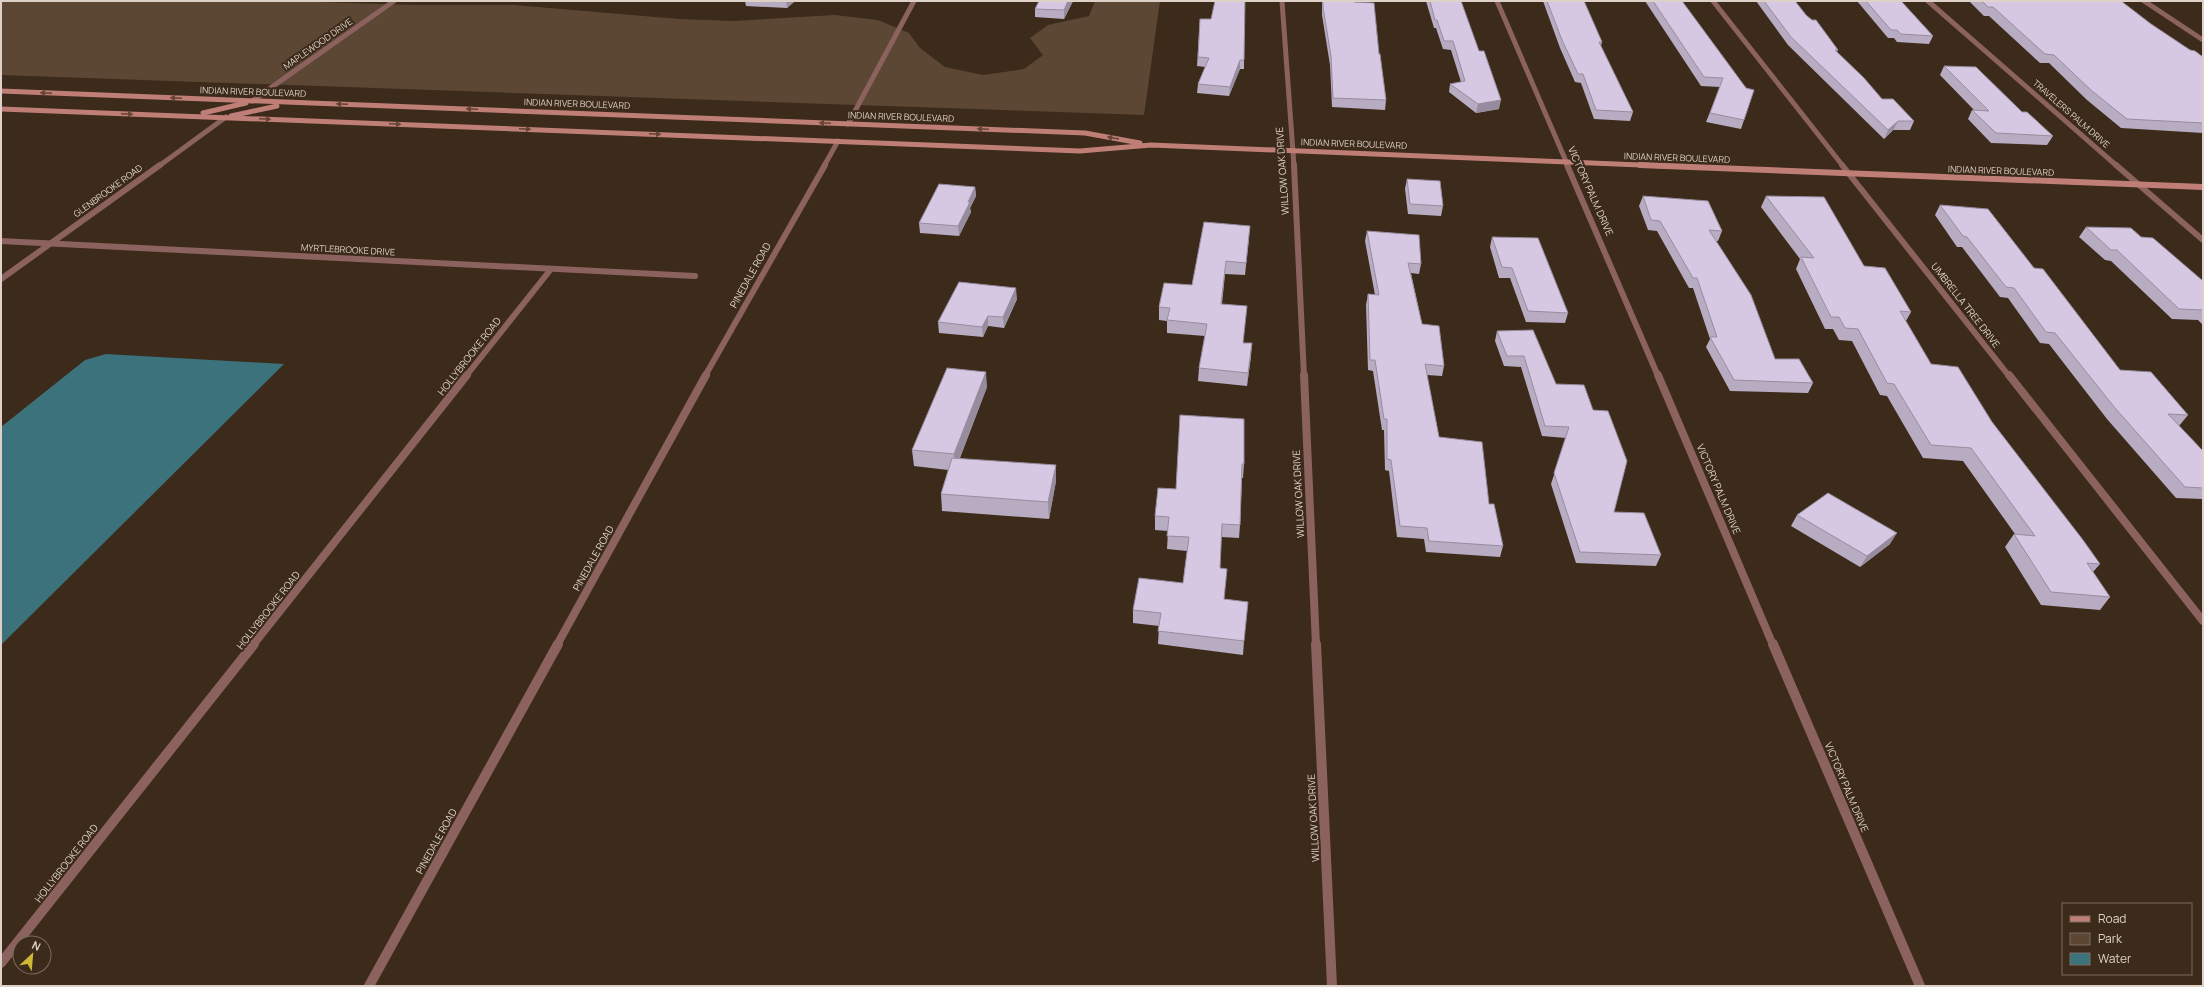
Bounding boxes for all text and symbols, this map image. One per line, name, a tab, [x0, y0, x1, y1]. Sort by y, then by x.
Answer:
street label: MAPLEWOOD DRIVE	[280, 15, 355, 72]
street label: TRAVELERS PALM DRIVE	[2030, 76, 2113, 151]
street label: INDIAN RIVER BOULEVARD	[200, 83, 306, 100]
one-way arrow	[39, 90, 52, 96]
one-way arrow	[169, 95, 182, 101]
street label: INDIAN RIVER BOULEVARD	[524, 95, 630, 112]
one-way arrow	[336, 101, 348, 108]
one-way arrow	[466, 106, 478, 113]
street label: INDIAN RIVER BOULEVARD	[848, 108, 954, 125]
one-way arrow	[121, 110, 133, 117]
one-way arrow	[259, 116, 272, 122]
one-way arrow	[818, 120, 831, 126]
one-way arrow	[389, 121, 402, 127]
one-way arrow	[519, 126, 532, 132]
one-way arrow	[976, 126, 989, 132]
street label: WILLOW OAK DRIVE	[1272, 126, 1292, 215]
one-way arrow	[649, 131, 662, 137]
one-way arrow	[1107, 135, 1119, 141]
street label: INDIAN RIVER BOULEVARD	[1301, 135, 1407, 152]
street label: VICTORY PALM DRIVE	[1565, 144, 1617, 238]
street label: INDIAN RIVER BOULEVARD	[1624, 149, 1730, 166]
street label: GLENBROOKE ROAD	[71, 161, 145, 220]
street label: INDIAN RIVER BOULEVARD	[1948, 162, 2054, 179]
street label: PINEDALE ROAD	[726, 239, 774, 310]
street label: MYRTLEBROOKE DRIVE	[301, 241, 395, 258]
street label: UMBRELLA TREE DRIVE	[1928, 259, 2004, 351]
street label: HOLLYBROOKE ROAD	[434, 314, 504, 398]
street label: VICTORY PALM DRIVE	[1694, 442, 1744, 536]
street label: WILLOW OAK DRIVE	[1289, 449, 1307, 538]
street label: PINEDALE ROAD	[569, 522, 617, 593]
street label: HOLLYBROOKE ROAD	[233, 568, 303, 652]
street label: VICTORY PALM DRIVE	[1822, 740, 1872, 834]
street label: WILLOW OAK DRIVE	[1304, 773, 1322, 862]
street label: PINEDALE ROAD	[412, 805, 460, 876]
street label: HOLLYBROOKE ROAD	[31, 821, 101, 905]
legend	[2062, 903, 2192, 975]
text: Road	[2098, 910, 2126, 927]
text: Park	[2098, 930, 2123, 947]
north arrow	[12, 935, 52, 975]
text: N	[30, 937, 44, 954]
text: Water	[2098, 950, 2132, 967]

